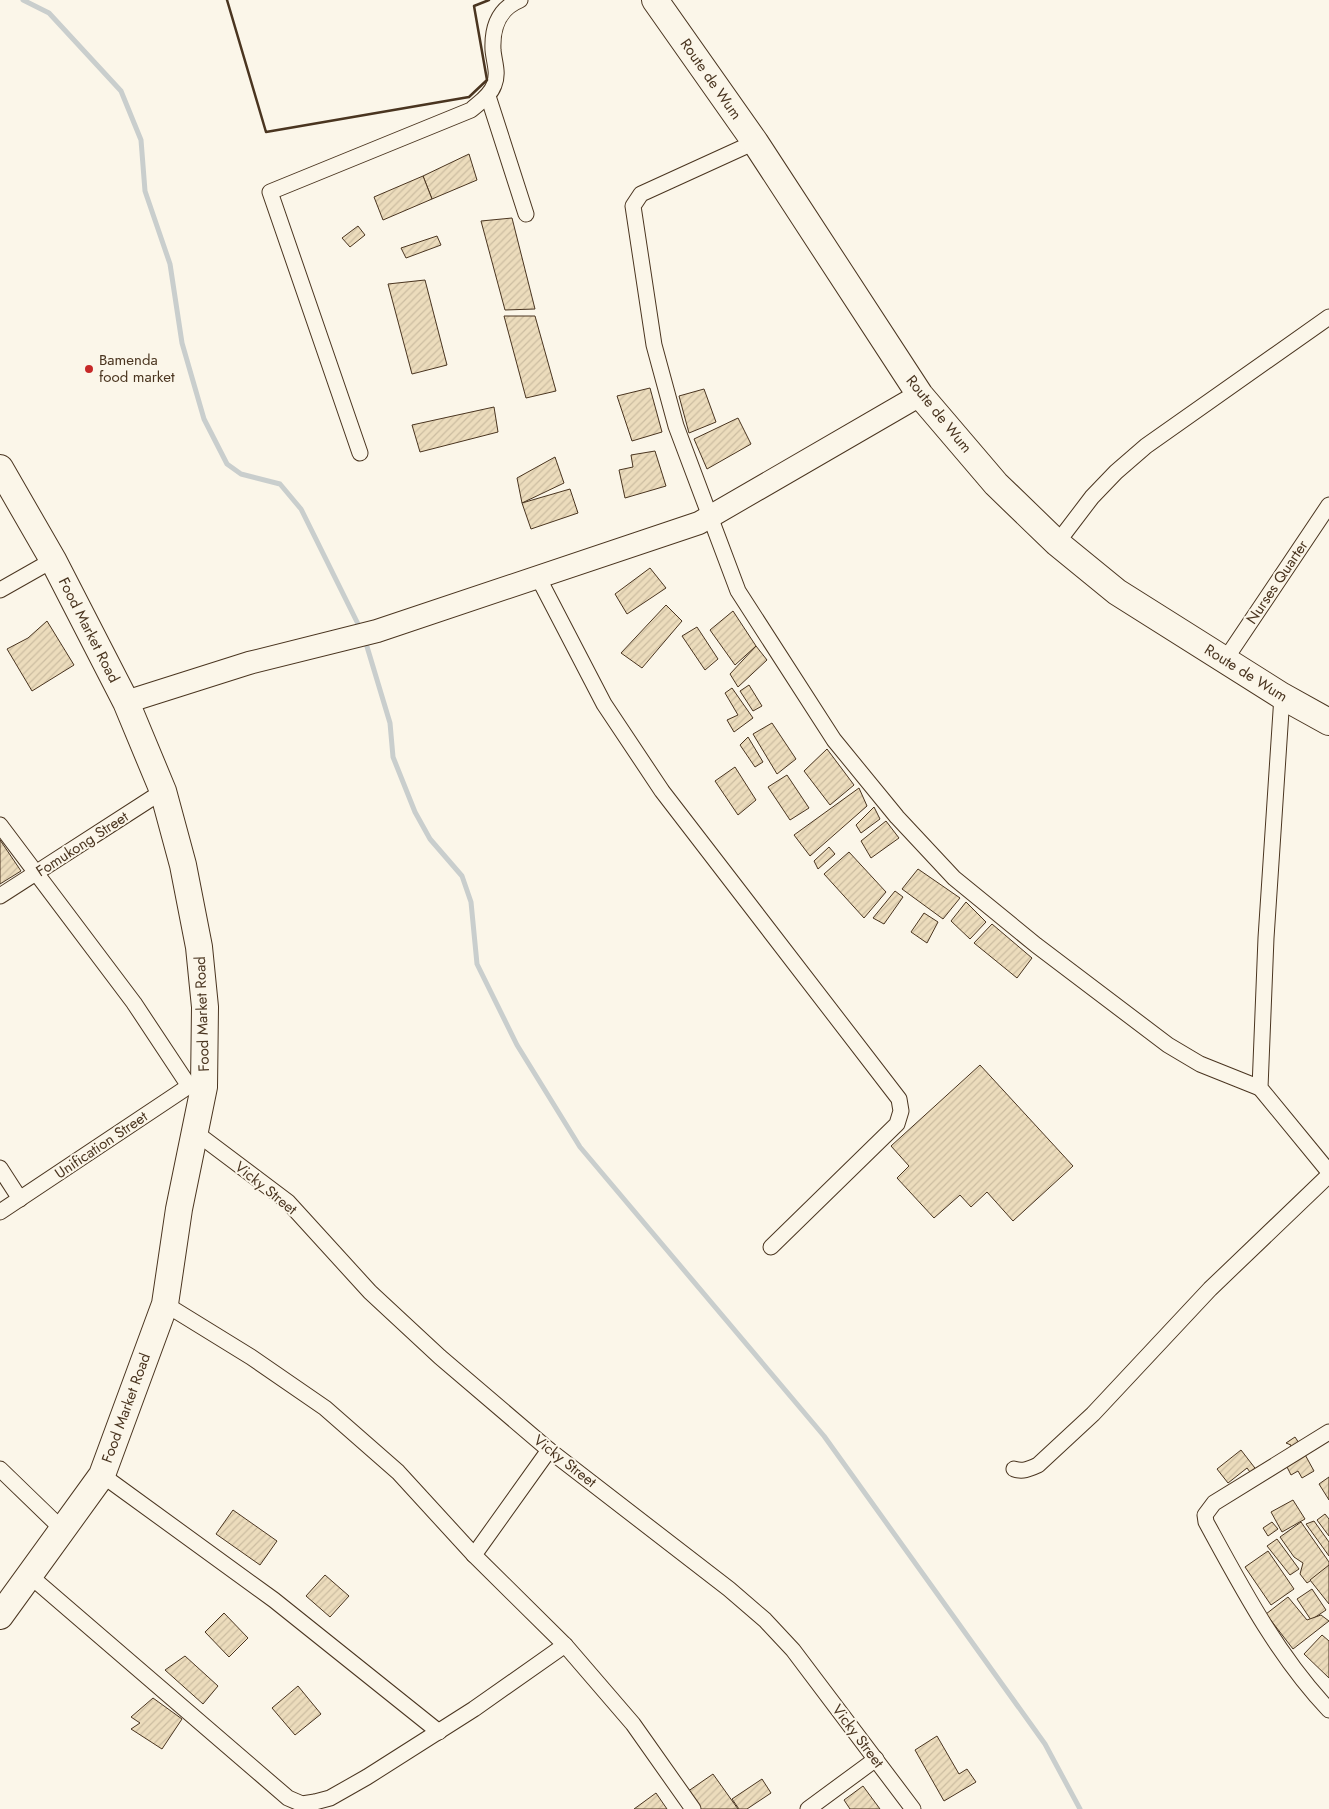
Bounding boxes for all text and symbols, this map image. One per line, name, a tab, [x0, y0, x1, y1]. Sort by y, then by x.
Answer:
street label: Route de Wum	[675, 34, 747, 124]
place label: Bamenda food market	[99, 349, 175, 388]
marker: Bamenda food market	[83, 363, 95, 375]
street label: Route de Wum	[901, 370, 977, 458]
street label: Nurses Quarter	[1241, 535, 1314, 629]
street label: Food Market Road	[53, 574, 125, 686]
street label: Route de Wum	[1200, 639, 1292, 707]
street label: Fomukong Street	[32, 806, 133, 882]
street label: Food Market Road	[189, 956, 215, 1072]
street label: Unification Street	[50, 1106, 152, 1184]
street label: Vicky Street	[230, 1156, 302, 1220]
street label: Food Market Road	[96, 1350, 156, 1466]
street label: Vicky Street	[529, 1429, 602, 1493]
street label: Vicky Street	[827, 1700, 889, 1773]

